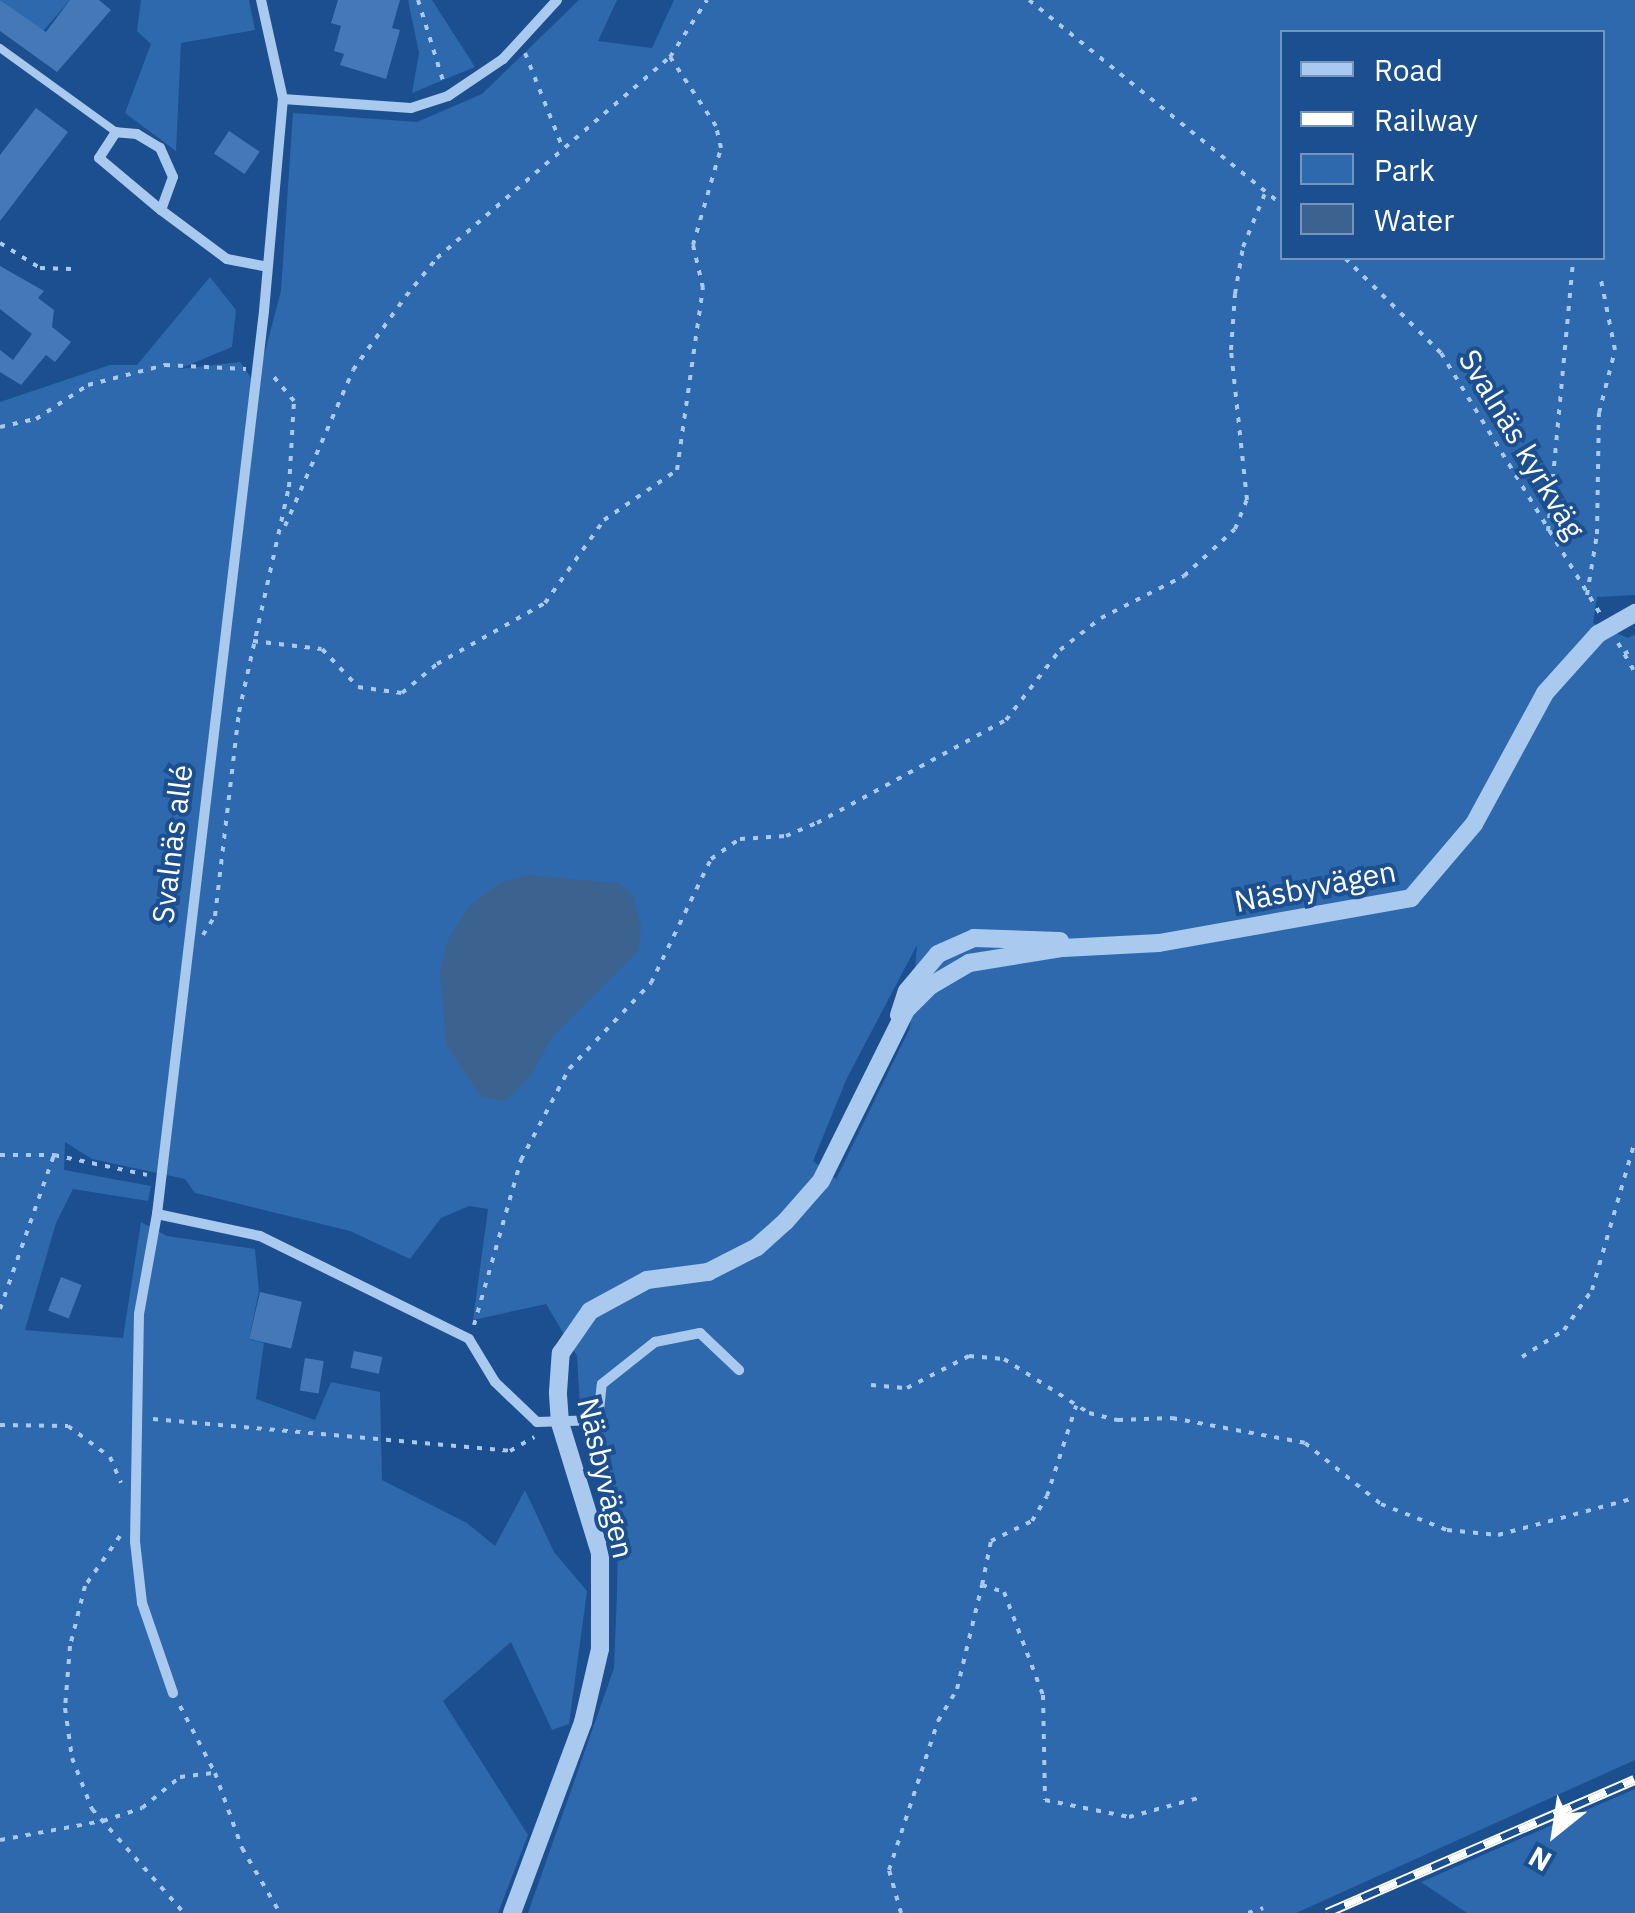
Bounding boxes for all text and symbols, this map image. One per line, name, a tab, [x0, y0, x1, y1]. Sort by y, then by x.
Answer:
legend	[1280, 30, 1605, 260]
text: Road	[1374, 50, 1443, 89]
text: Railway	[1374, 100, 1478, 139]
text: Park	[1374, 150, 1435, 189]
text: Water	[1374, 200, 1454, 239]
street label: Svalnäs kyrkväg	[1451, 343, 1593, 545]
street label: Svalnäs allé	[144, 763, 200, 925]
street label: Näsbyvägen	[1231, 853, 1399, 919]
street label: Näsbyvägen	[570, 1394, 642, 1562]
north arrow	[1505, 1783, 1605, 1883]
text: N	[1522, 1838, 1558, 1881]

